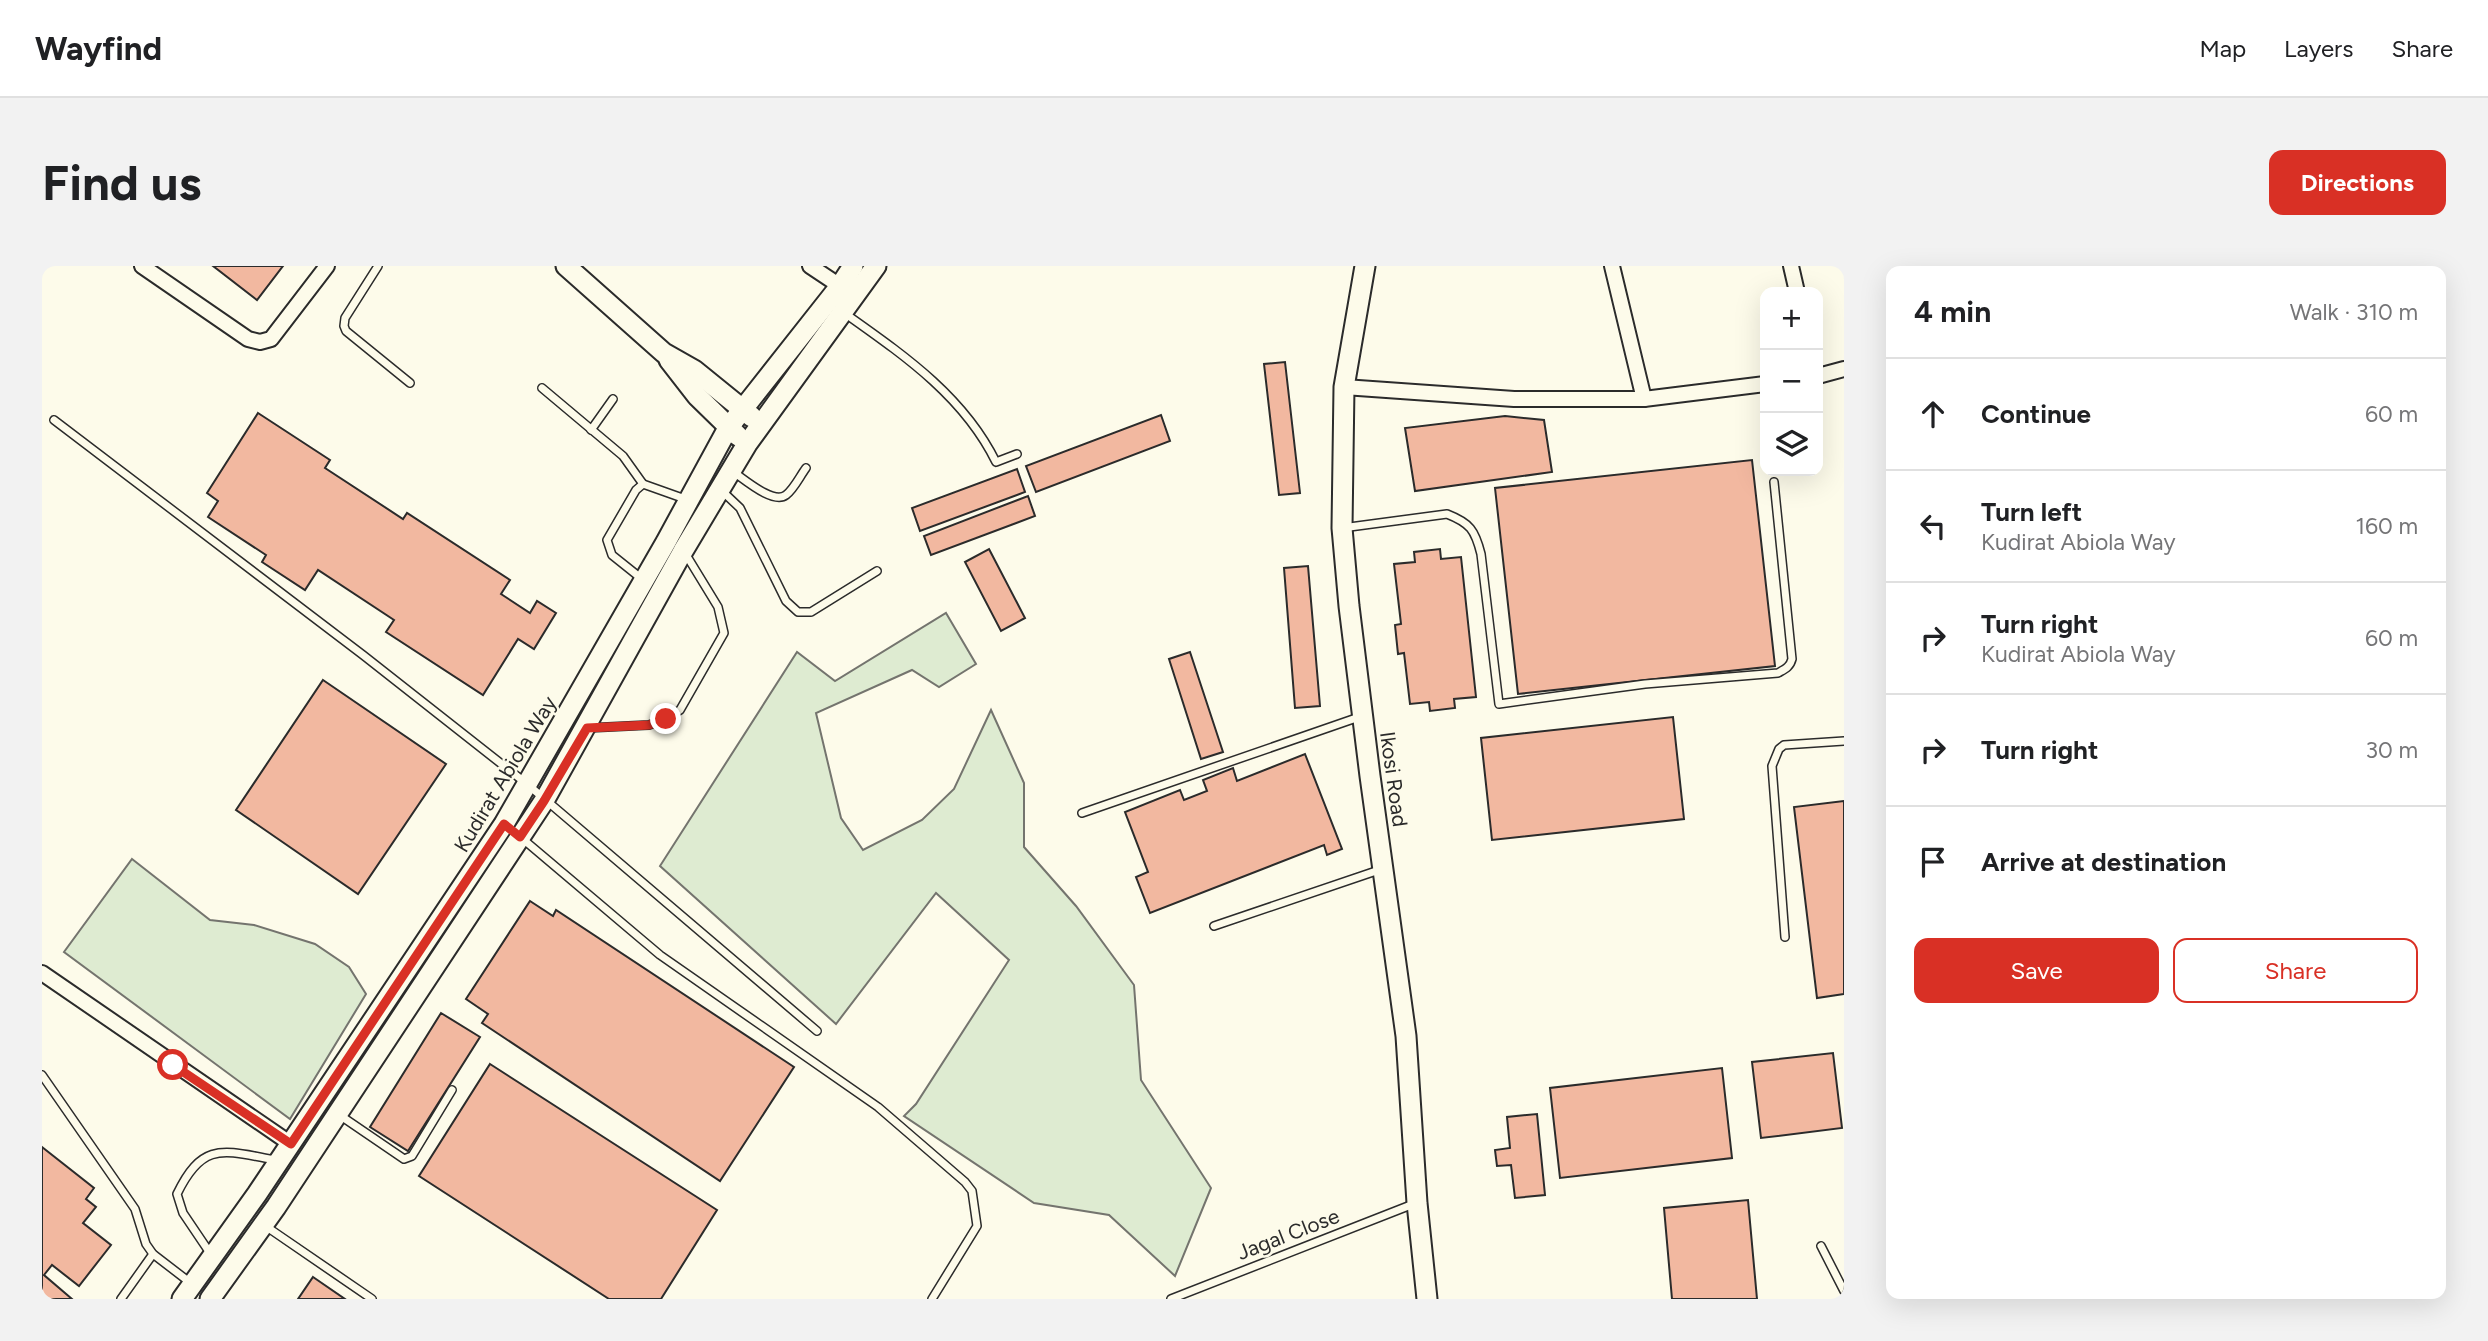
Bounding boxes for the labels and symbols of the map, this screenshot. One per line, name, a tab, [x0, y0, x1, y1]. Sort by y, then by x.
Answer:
street label: Kudirat Abiola Way	[449, 691, 561, 857]
route end	[650, 703, 681, 734]
street label: Ikosi Road	[1375, 730, 1413, 828]
route start	[157, 1049, 188, 1080]
street label: Jagal Close	[1233, 1203, 1343, 1265]

